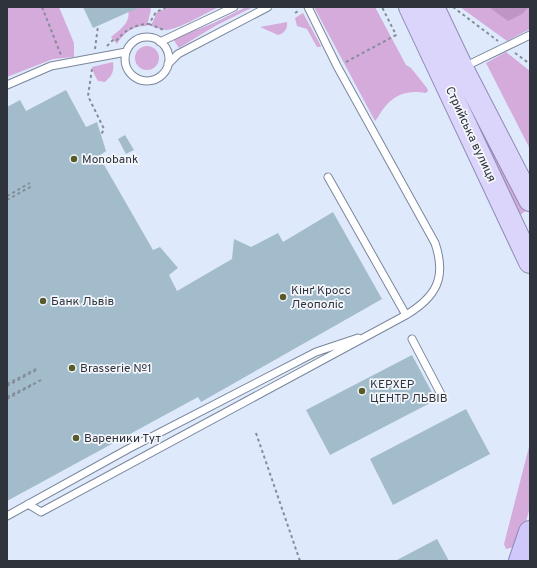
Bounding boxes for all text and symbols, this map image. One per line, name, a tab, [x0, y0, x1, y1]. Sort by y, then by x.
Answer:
street label: Стрийська вулиця	[441, 84, 499, 185]
place label: Monobank	[82, 152, 138, 168]
marker: Monobank	[69, 154, 79, 164]
place label: Кінґ Кросс Леополіс	[291, 283, 351, 313]
marker: Кінґ Кросс Леополіс	[278, 292, 288, 302]
place label: Банк Львів	[51, 294, 114, 310]
marker: Банк Львів	[38, 296, 48, 306]
place label: Brasserie №1	[80, 361, 152, 377]
marker: Brasserie №1	[67, 363, 77, 373]
place label: КЕРХЕР ЦЕНТР ЛЬВІВ	[370, 377, 448, 407]
marker: КЕРХЕР ЦЕНТР ЛЬВІВ	[357, 386, 367, 396]
place label: Вареники Тут	[84, 431, 161, 447]
marker: Вареники Тут	[71, 433, 81, 443]

